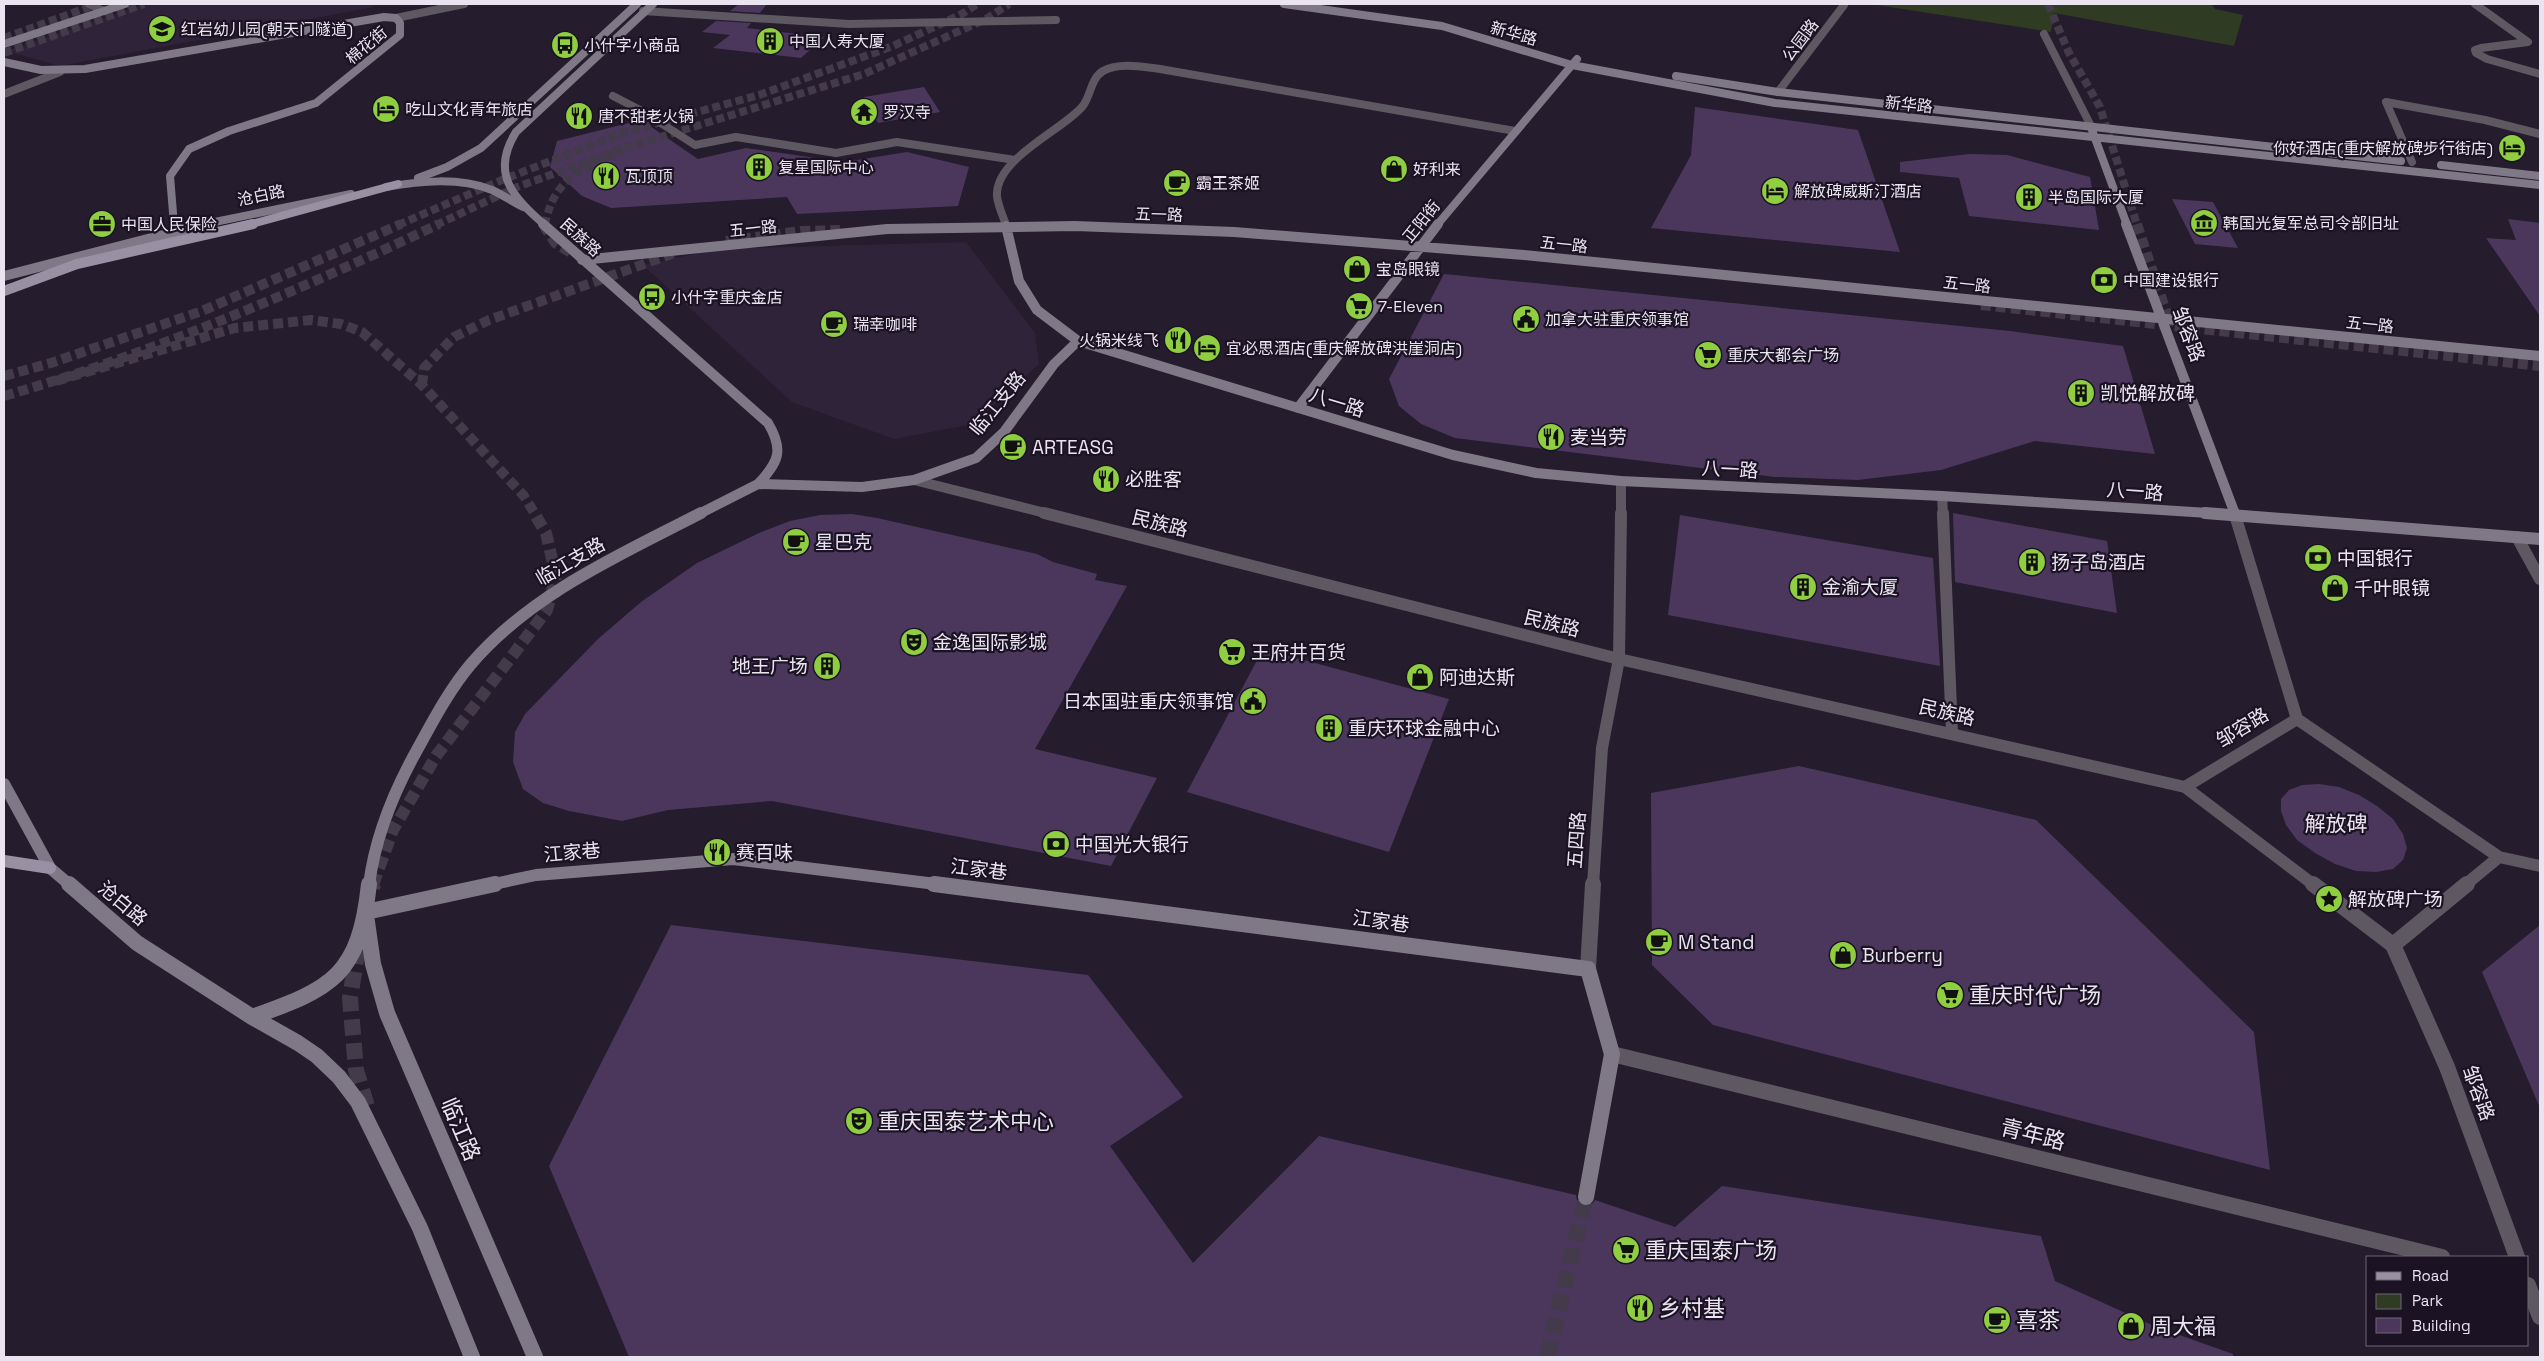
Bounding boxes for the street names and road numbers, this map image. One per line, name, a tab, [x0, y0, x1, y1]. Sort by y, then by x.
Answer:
street label: 公园路	[1778, 15, 1823, 66]
street label: 新华路	[1488, 17, 1540, 50]
street label: 棉花街	[341, 22, 391, 69]
street label: 新华路	[1884, 92, 1934, 117]
street label: 沧白路	[235, 180, 287, 211]
street label: 正阳街	[1398, 196, 1445, 247]
street label: 五一路	[1135, 203, 1183, 226]
street label: 民族路	[556, 214, 606, 261]
street label: 五一路	[728, 216, 778, 241]
street label: 五一路	[1539, 232, 1589, 257]
street label: 五一路	[1942, 272, 1992, 297]
street label: 邹容路	[2167, 303, 2210, 365]
street label: 五一路	[2345, 312, 2395, 337]
street label: 临江支路	[964, 366, 1031, 441]
street label: 八一路	[1306, 382, 1368, 423]
street label: 八一路	[1701, 456, 1759, 483]
street label: 八一路	[2106, 477, 2164, 506]
street label: 民族路	[1129, 504, 1191, 543]
street label: 临江支路	[531, 532, 609, 591]
street label: 民族路	[1521, 604, 1583, 643]
street label: 民族路	[1916, 694, 1977, 731]
street label: 邹容路	[2211, 702, 2273, 753]
street label: 五四路	[1562, 811, 1591, 869]
street label: 江家巷	[543, 838, 602, 867]
street label: 江家巷	[949, 854, 1009, 885]
street label: 沧白路	[93, 875, 153, 931]
street label: 江家巷	[1351, 905, 1411, 938]
street label: 邹容路	[2457, 1062, 2500, 1124]
street label: 临江路	[435, 1093, 487, 1165]
street label: 青年路	[1998, 1112, 2068, 1156]

